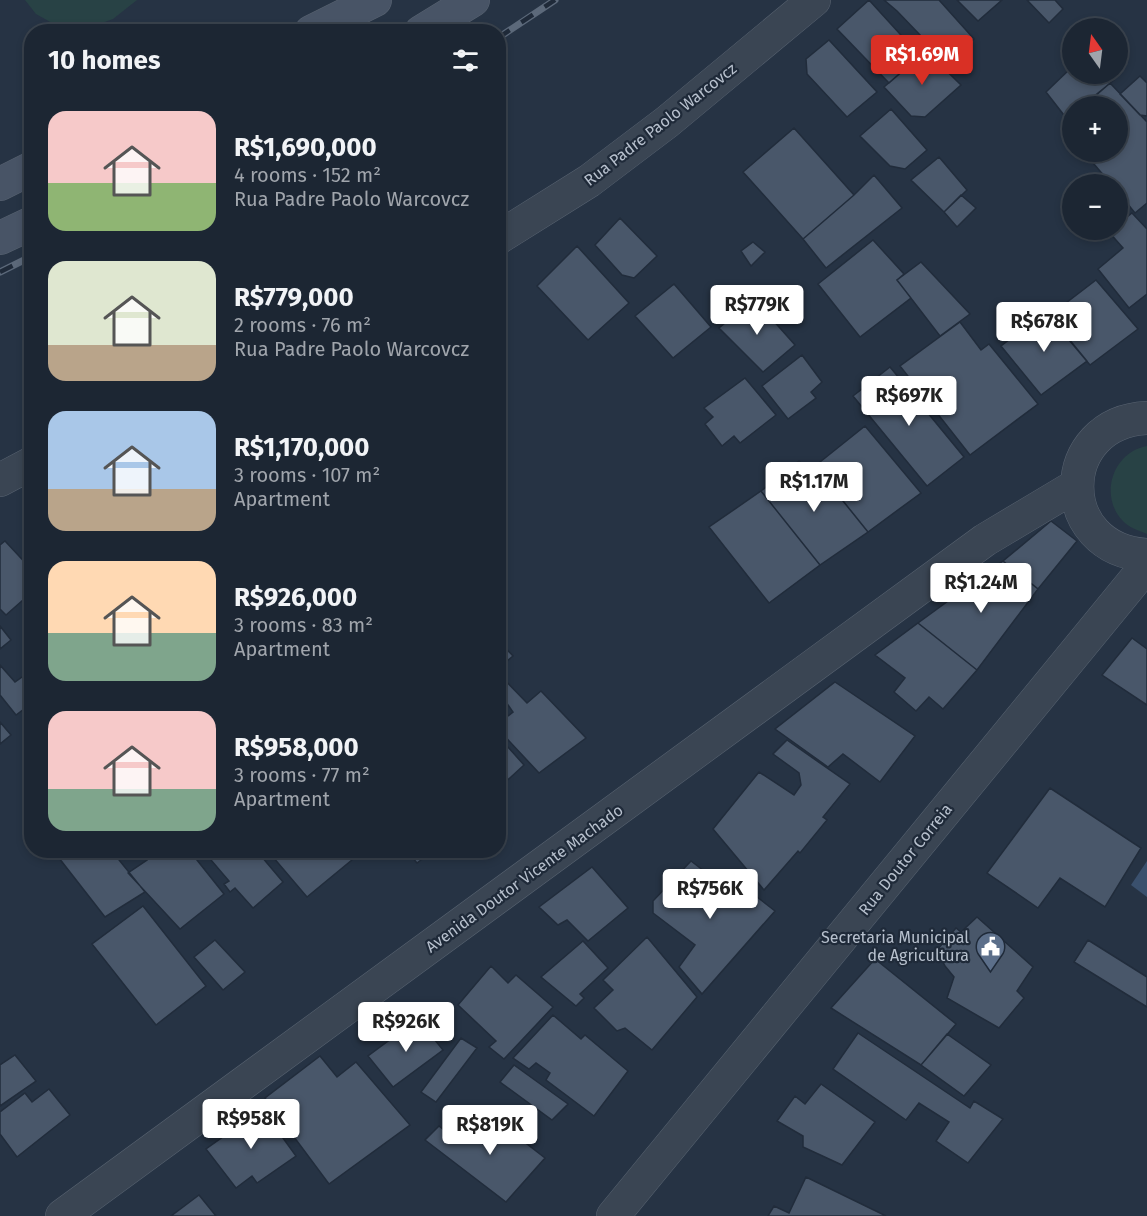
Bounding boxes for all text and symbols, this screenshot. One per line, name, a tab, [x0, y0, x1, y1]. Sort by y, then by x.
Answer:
north arrow	[1062, 18, 1128, 84]
map controls	[1062, 18, 1128, 240]
pin: R$1.69M	[867, 35, 977, 86]
text: R$1.69M	[885, 42, 959, 66]
icon: filters	[449, 44, 482, 77]
text: 10 homes	[48, 45, 161, 76]
street label: Rua Padre Paolo Warcovcz	[580, 59, 740, 190]
button: +	[1062, 96, 1128, 162]
text: R$1,690,000	[234, 132, 377, 163]
icon: home	[96, 135, 168, 207]
text: 4 rooms · 152 m²	[234, 163, 381, 187]
button: −	[1062, 174, 1128, 240]
text: Rua Padre Paolo Warcovcz	[234, 187, 469, 211]
text: R$779,000	[234, 282, 354, 313]
icon: home	[96, 285, 168, 357]
pin: R$779K	[708, 285, 806, 336]
text: R$779K	[724, 292, 790, 316]
pin: R$678K	[995, 302, 1093, 353]
text: R$678K	[1010, 309, 1078, 333]
text: 2 rooms · 76 m²	[234, 313, 371, 337]
text: Rua Padre Paolo Warcovcz	[234, 337, 469, 361]
pin: R$697K	[860, 376, 958, 427]
text: R$697K	[875, 383, 943, 407]
text: R$1,170,000	[234, 432, 370, 463]
icon: home	[96, 435, 168, 507]
pin: R$1.17M	[759, 462, 869, 513]
text: 3 rooms · 107 m²	[234, 463, 380, 487]
text: R$1.17M	[780, 469, 848, 493]
text: Apartment	[234, 487, 330, 511]
pin: R$1.24M	[926, 563, 1036, 614]
text: R$1.24M	[944, 570, 1018, 594]
text: R$926,000	[234, 582, 357, 613]
icon: home	[96, 585, 168, 657]
text: 3 rooms · 83 m²	[234, 613, 373, 637]
text: Apartment	[234, 637, 330, 661]
text: R$958,000	[234, 732, 359, 763]
icon: home	[96, 735, 168, 807]
text: 3 rooms · 77 m²	[234, 763, 370, 787]
text: Apartment	[234, 787, 330, 811]
street label: Avenida Doutor Vicente Machado	[422, 800, 627, 956]
street label: Rua Doutor Correia	[855, 800, 956, 919]
pin: R$756K	[661, 869, 759, 920]
text: R$756K	[677, 876, 743, 900]
place label: Secretaria Municipal de Agricultura	[821, 928, 969, 965]
public building icon: Secretaria Municipal de Agricultura	[974, 930, 1006, 972]
pin: R$926K	[357, 1002, 455, 1053]
text: R$926K	[372, 1009, 440, 1033]
pin: R$958K	[202, 1099, 300, 1150]
pin: R$819K	[441, 1105, 539, 1156]
text: R$958K	[216, 1106, 286, 1130]
text: R$819K	[456, 1112, 524, 1136]

